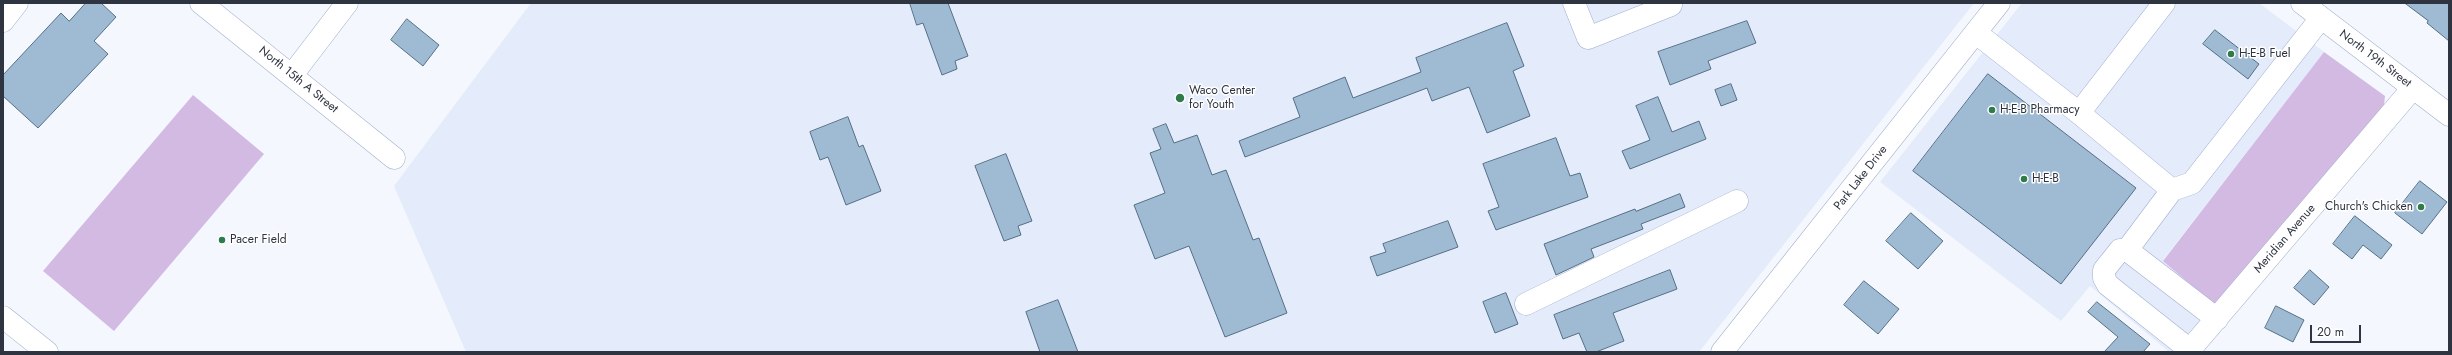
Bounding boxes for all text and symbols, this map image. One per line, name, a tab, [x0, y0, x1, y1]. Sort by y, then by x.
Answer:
street label: North 19th Street	[2336, 27, 2414, 91]
street label: North 15th A Street	[255, 44, 341, 116]
place label: H-E-B Fuel	[2239, 47, 2291, 61]
marker: H-E-B Fuel	[2226, 49, 2236, 59]
place label: Waco Center for Youth	[1189, 84, 1255, 112]
marker: Waco Center for Youth	[1174, 92, 1186, 104]
place label: H-E-B Pharmacy	[2000, 103, 2079, 117]
marker: H-E-B Pharmacy	[1987, 105, 1997, 115]
street label: Park Lake Drive	[1831, 143, 1891, 213]
place label: H-E-B	[2032, 172, 2059, 186]
marker: H-E-B	[2019, 174, 2029, 184]
place label: Church's Chicken	[2325, 200, 2413, 214]
street label: Meridian Avenue	[2251, 202, 2319, 276]
marker: Church's Chicken	[2416, 202, 2426, 212]
place label: Pacer Field	[230, 233, 287, 247]
marker: Pacer Field	[217, 235, 227, 245]
scale bar	[2312, 317, 2363, 343]
text: 20 m	[2317, 323, 2344, 341]

